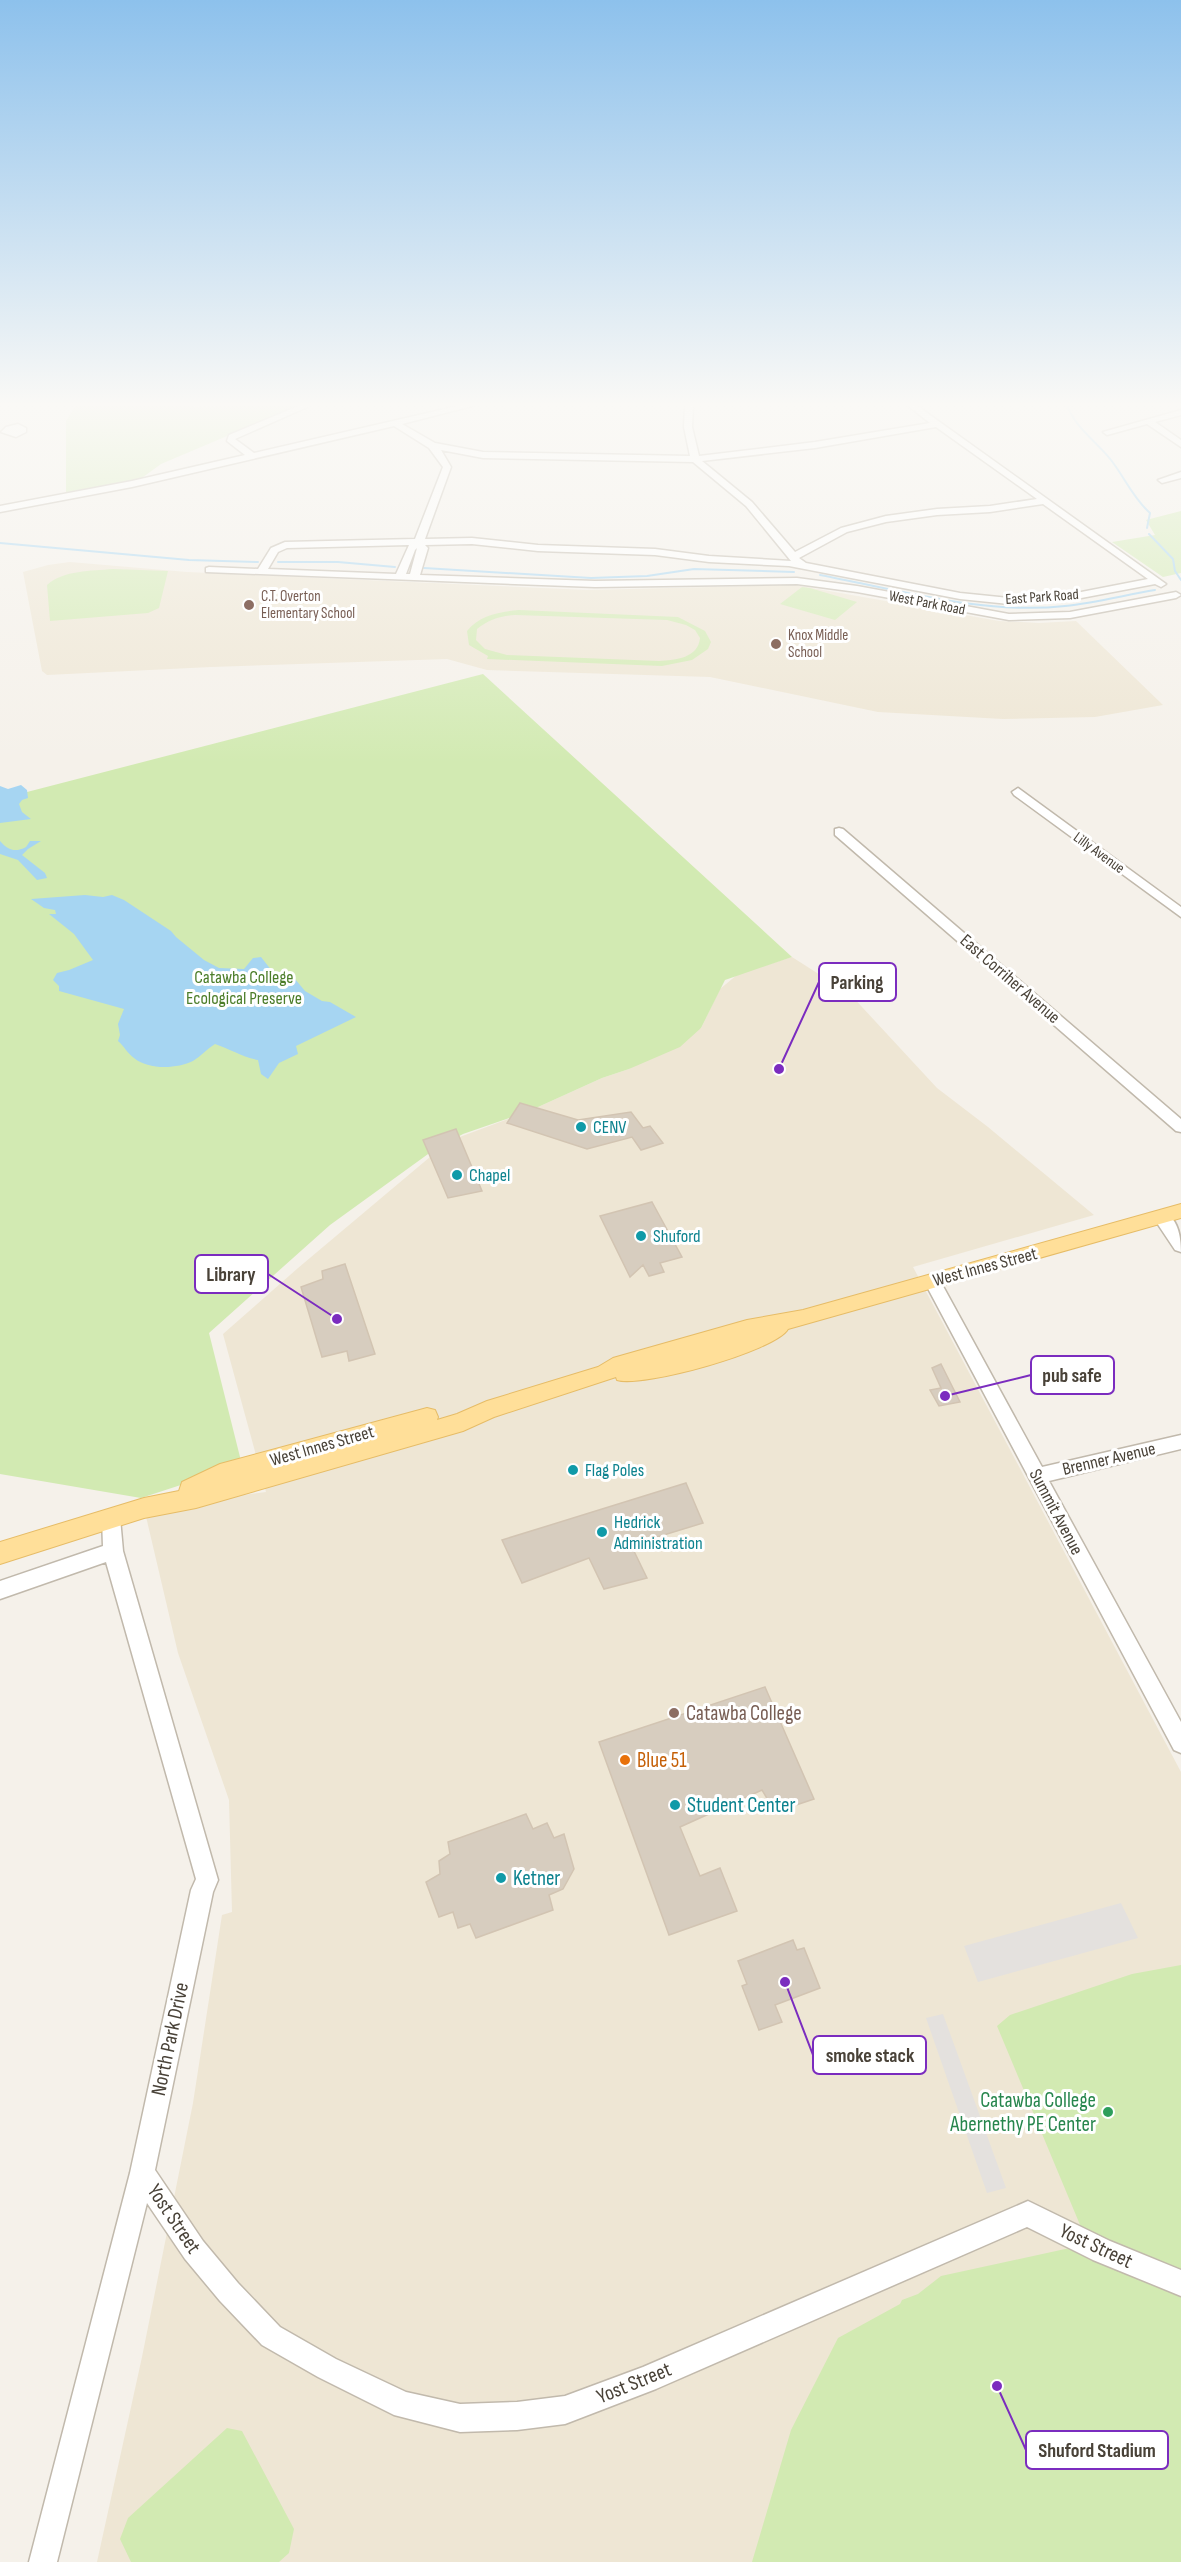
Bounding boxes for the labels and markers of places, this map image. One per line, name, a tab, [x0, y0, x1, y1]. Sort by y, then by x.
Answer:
place label: C.T. Overton Elementary School	[261, 587, 355, 623]
marker: C.T. Overton Elementary School	[242, 598, 256, 612]
place label: Knox Middle School	[788, 626, 848, 662]
marker: Knox Middle School	[769, 637, 783, 651]
callout: Parking	[819, 963, 896, 1001]
place label: CENV	[593, 1117, 626, 1138]
marker: CENV	[574, 1120, 588, 1134]
place label: Chapel	[469, 1165, 510, 1186]
marker: Chapel	[450, 1168, 464, 1182]
place label: Shuford	[653, 1226, 701, 1247]
marker: Shuford	[634, 1229, 648, 1243]
callout: Library	[195, 1255, 268, 1293]
callout: pub safe	[1031, 1356, 1114, 1394]
place label: Flag Poles	[585, 1460, 644, 1481]
marker: Flag Poles	[566, 1463, 580, 1477]
place label: Hedrick Administration	[613, 1512, 703, 1554]
marker: Hedrick Administration	[595, 1525, 609, 1539]
place label: Catawba College	[686, 1701, 802, 1726]
marker: Catawba College	[667, 1706, 681, 1720]
place label: Blue 51	[637, 1748, 687, 1773]
marker: Blue 51	[618, 1753, 632, 1767]
place label: Student Center	[687, 1793, 796, 1818]
marker: Student Center	[668, 1798, 682, 1812]
place label: Ketner	[513, 1866, 560, 1891]
marker: Ketner	[494, 1871, 508, 1885]
callout: smoke stack	[813, 2036, 926, 2074]
place label: Catawba College Abernethy PE Center	[949, 2088, 1096, 2137]
marker: Catawba College Abernethy PE Center	[1101, 2105, 1115, 2119]
callout: Shuford Stadium	[1026, 2431, 1168, 2469]

